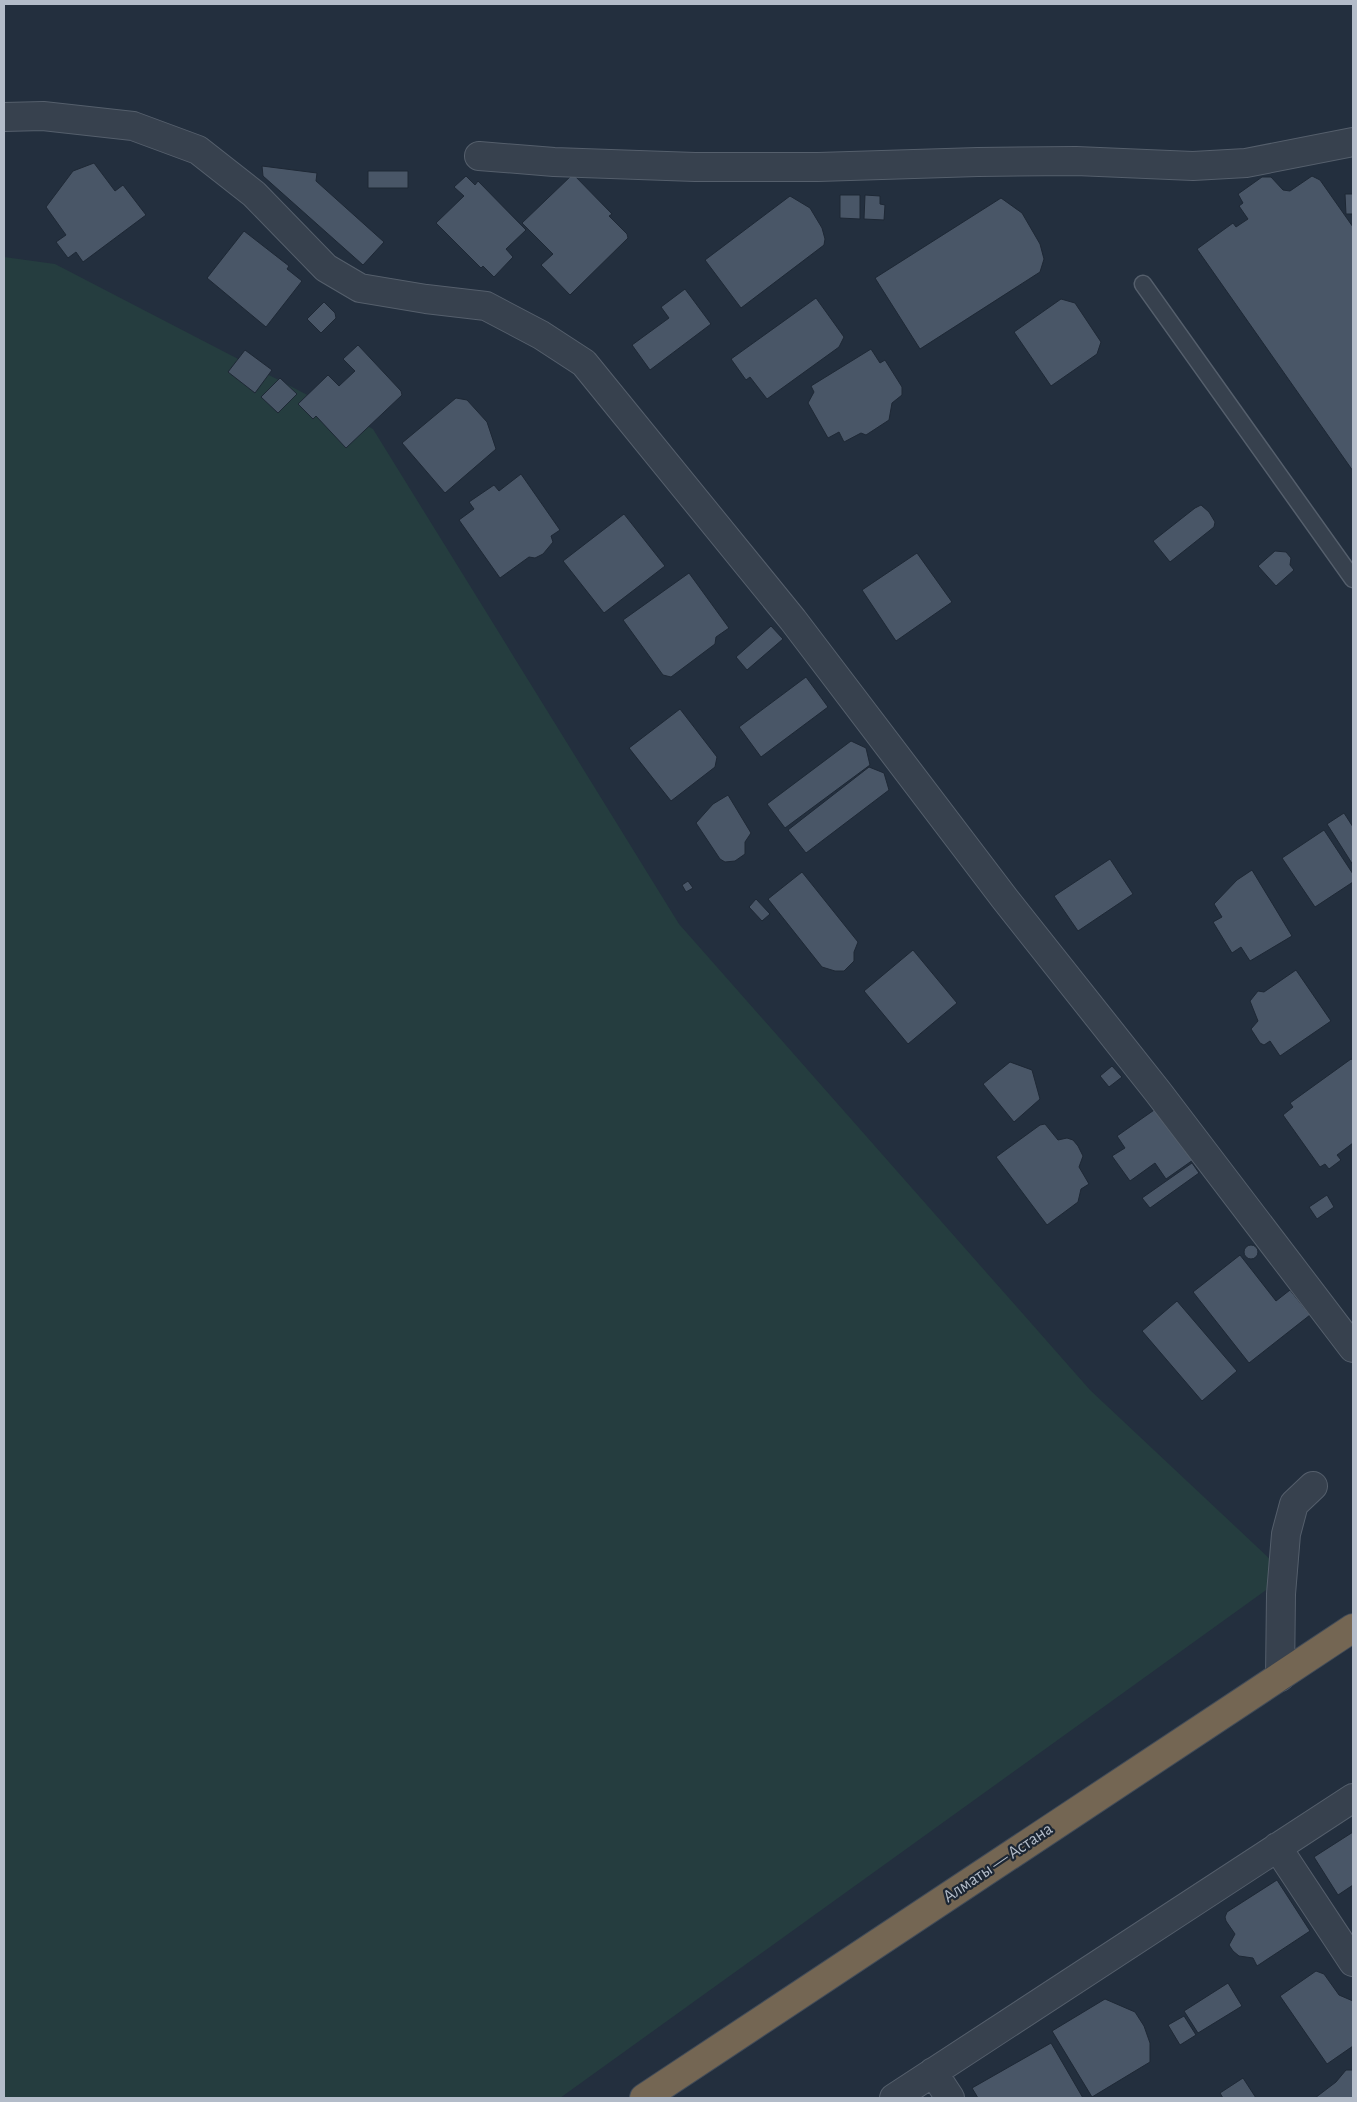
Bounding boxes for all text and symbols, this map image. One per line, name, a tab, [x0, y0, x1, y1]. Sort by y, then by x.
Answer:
street label: Алматы — Астана	[940, 1820, 1056, 1906]

